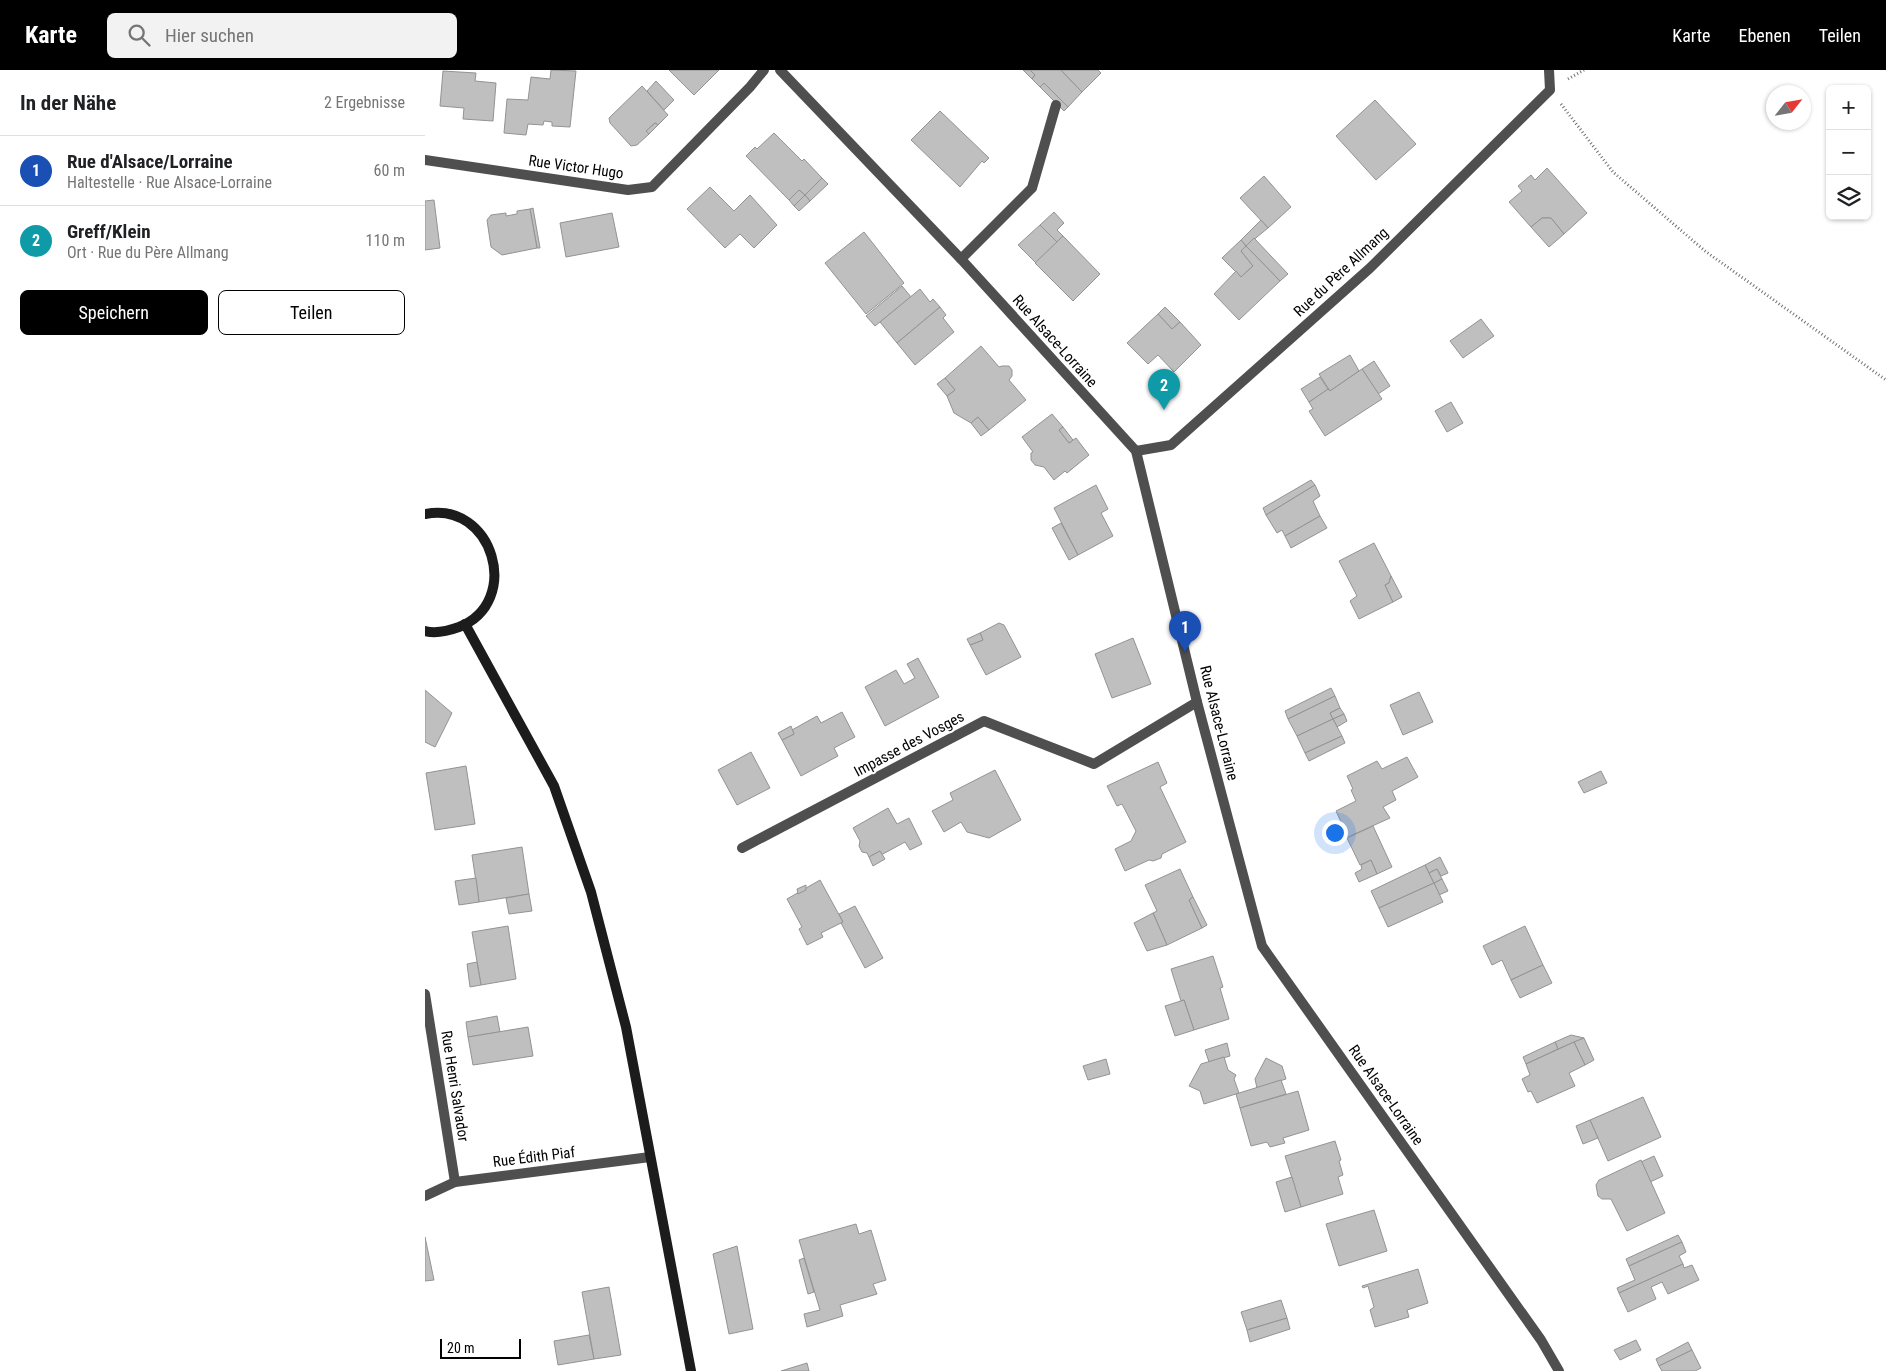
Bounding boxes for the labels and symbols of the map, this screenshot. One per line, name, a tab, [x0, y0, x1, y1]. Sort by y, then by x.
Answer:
north arrow	[1766, 85, 1811, 130]
street label: Rue Victor Hugo	[527, 151, 625, 183]
street label: Rue du Père Allmang	[1290, 224, 1392, 320]
street label: Rue Alsace-Lorraine	[1009, 291, 1101, 391]
pin: 2	[1148, 369, 1180, 410]
pin: 1	[1169, 611, 1201, 652]
street label: Rue Alsace-Lorraine	[1196, 664, 1242, 782]
street label: Impasse des Vosges	[851, 707, 967, 781]
your location	[1322, 820, 1348, 846]
street label: Rue Henri Salvador	[437, 1029, 473, 1143]
street label: Rue Alsace-Lorraine	[1345, 1042, 1427, 1148]
street label: Rue Édith Piaf	[492, 1143, 576, 1171]
scale bar	[440, 1336, 521, 1359]

